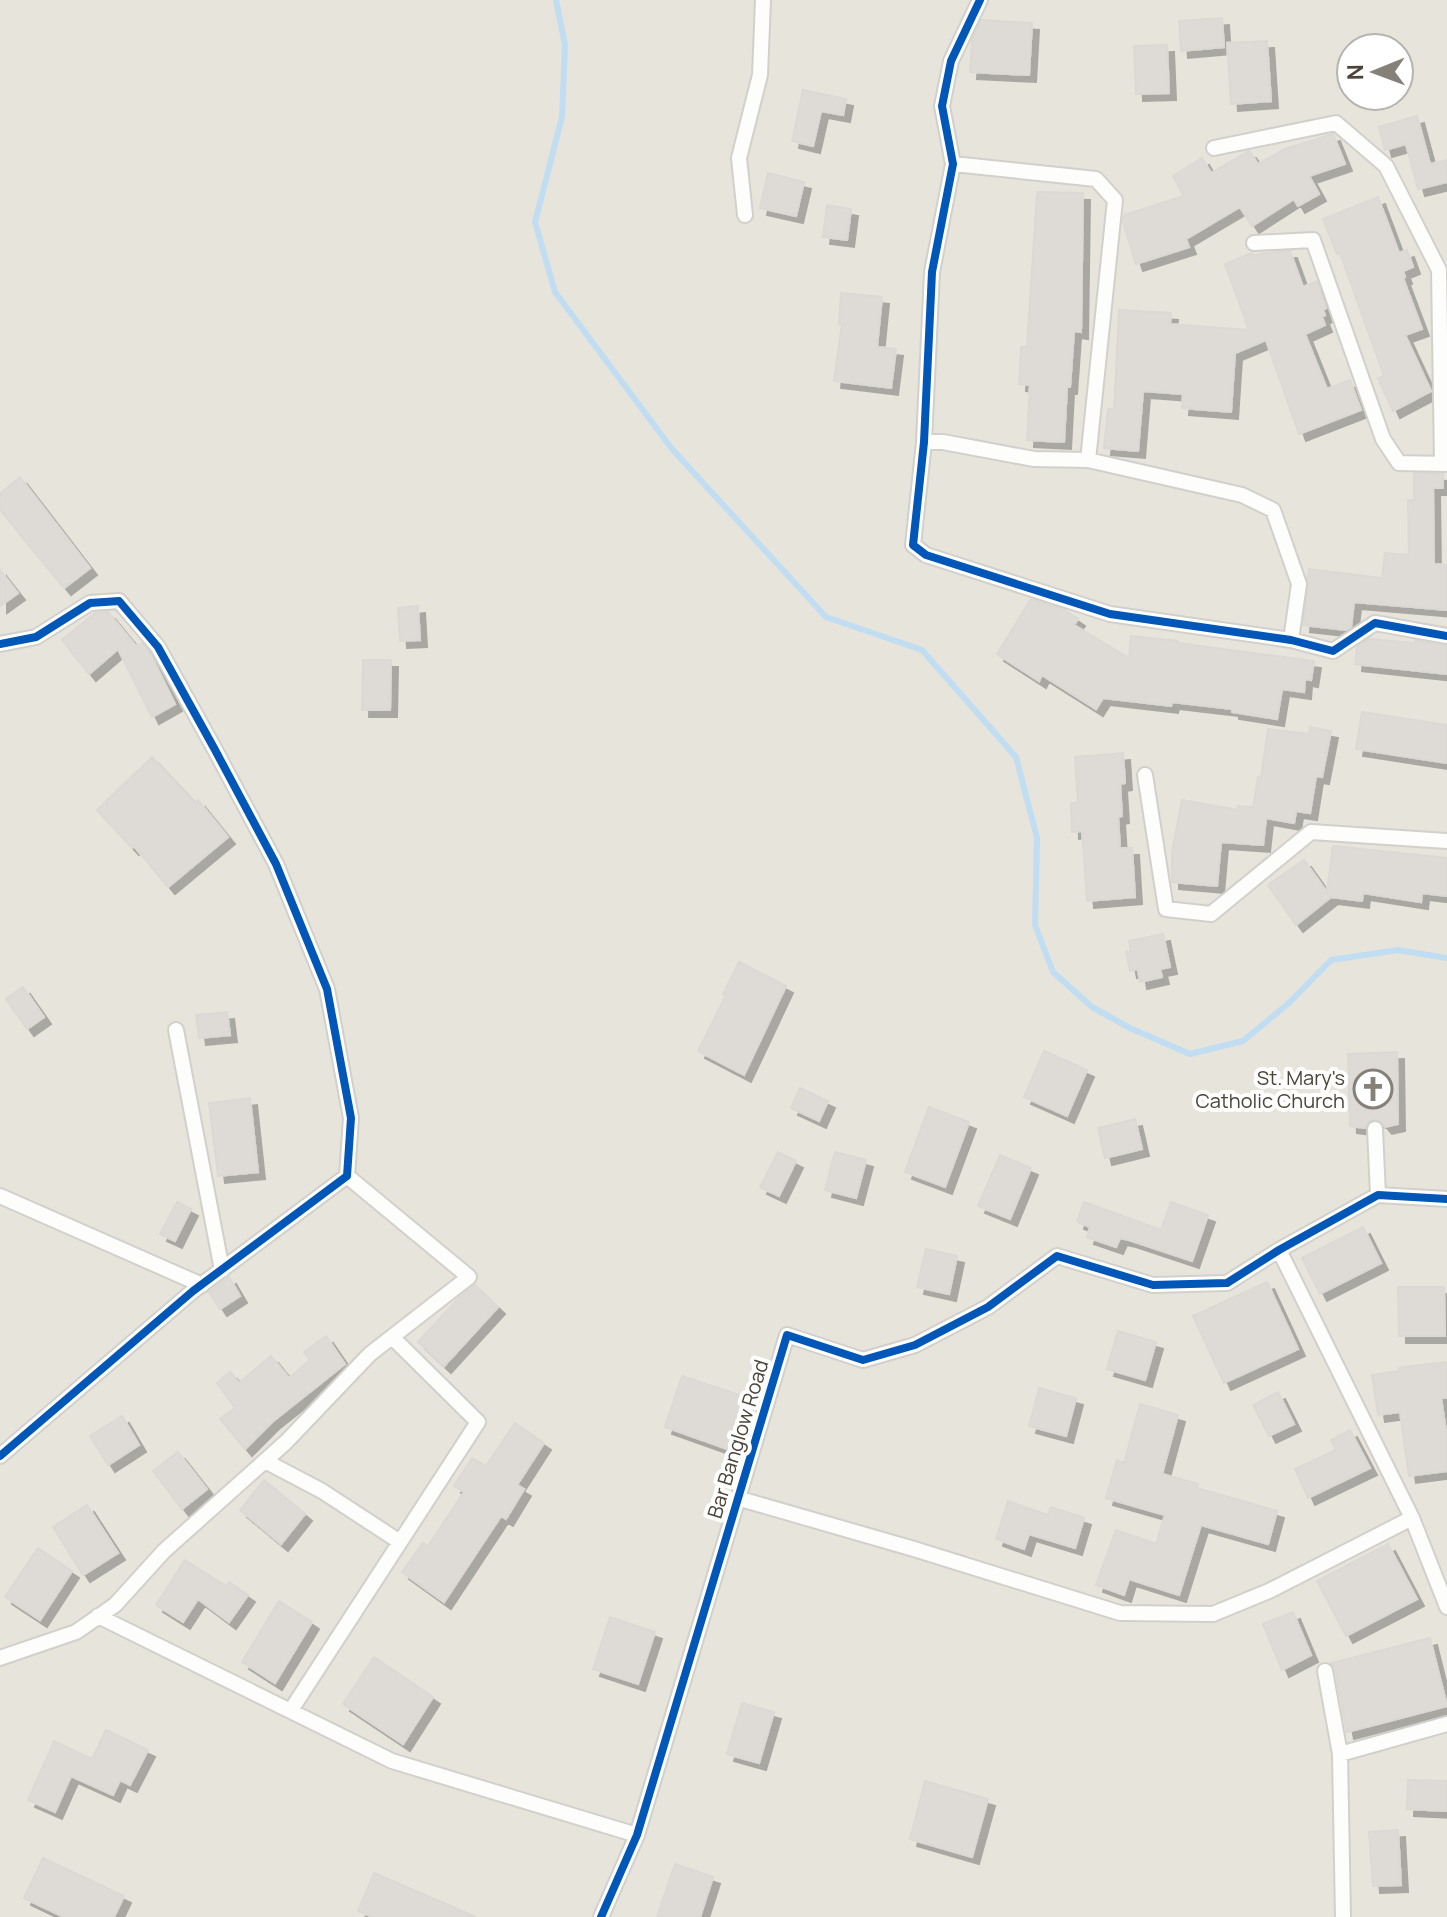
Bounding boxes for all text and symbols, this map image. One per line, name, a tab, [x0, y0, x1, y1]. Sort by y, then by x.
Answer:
north arrow	[1335, 32, 1415, 112]
text: N	[1340, 64, 1370, 81]
place label: St. Mary's Catholic Church	[1195, 1064, 1345, 1114]
church icon: St. Mary's Catholic Church	[1352, 1068, 1394, 1110]
street label: Bar Banglow Road	[701, 1356, 774, 1521]

